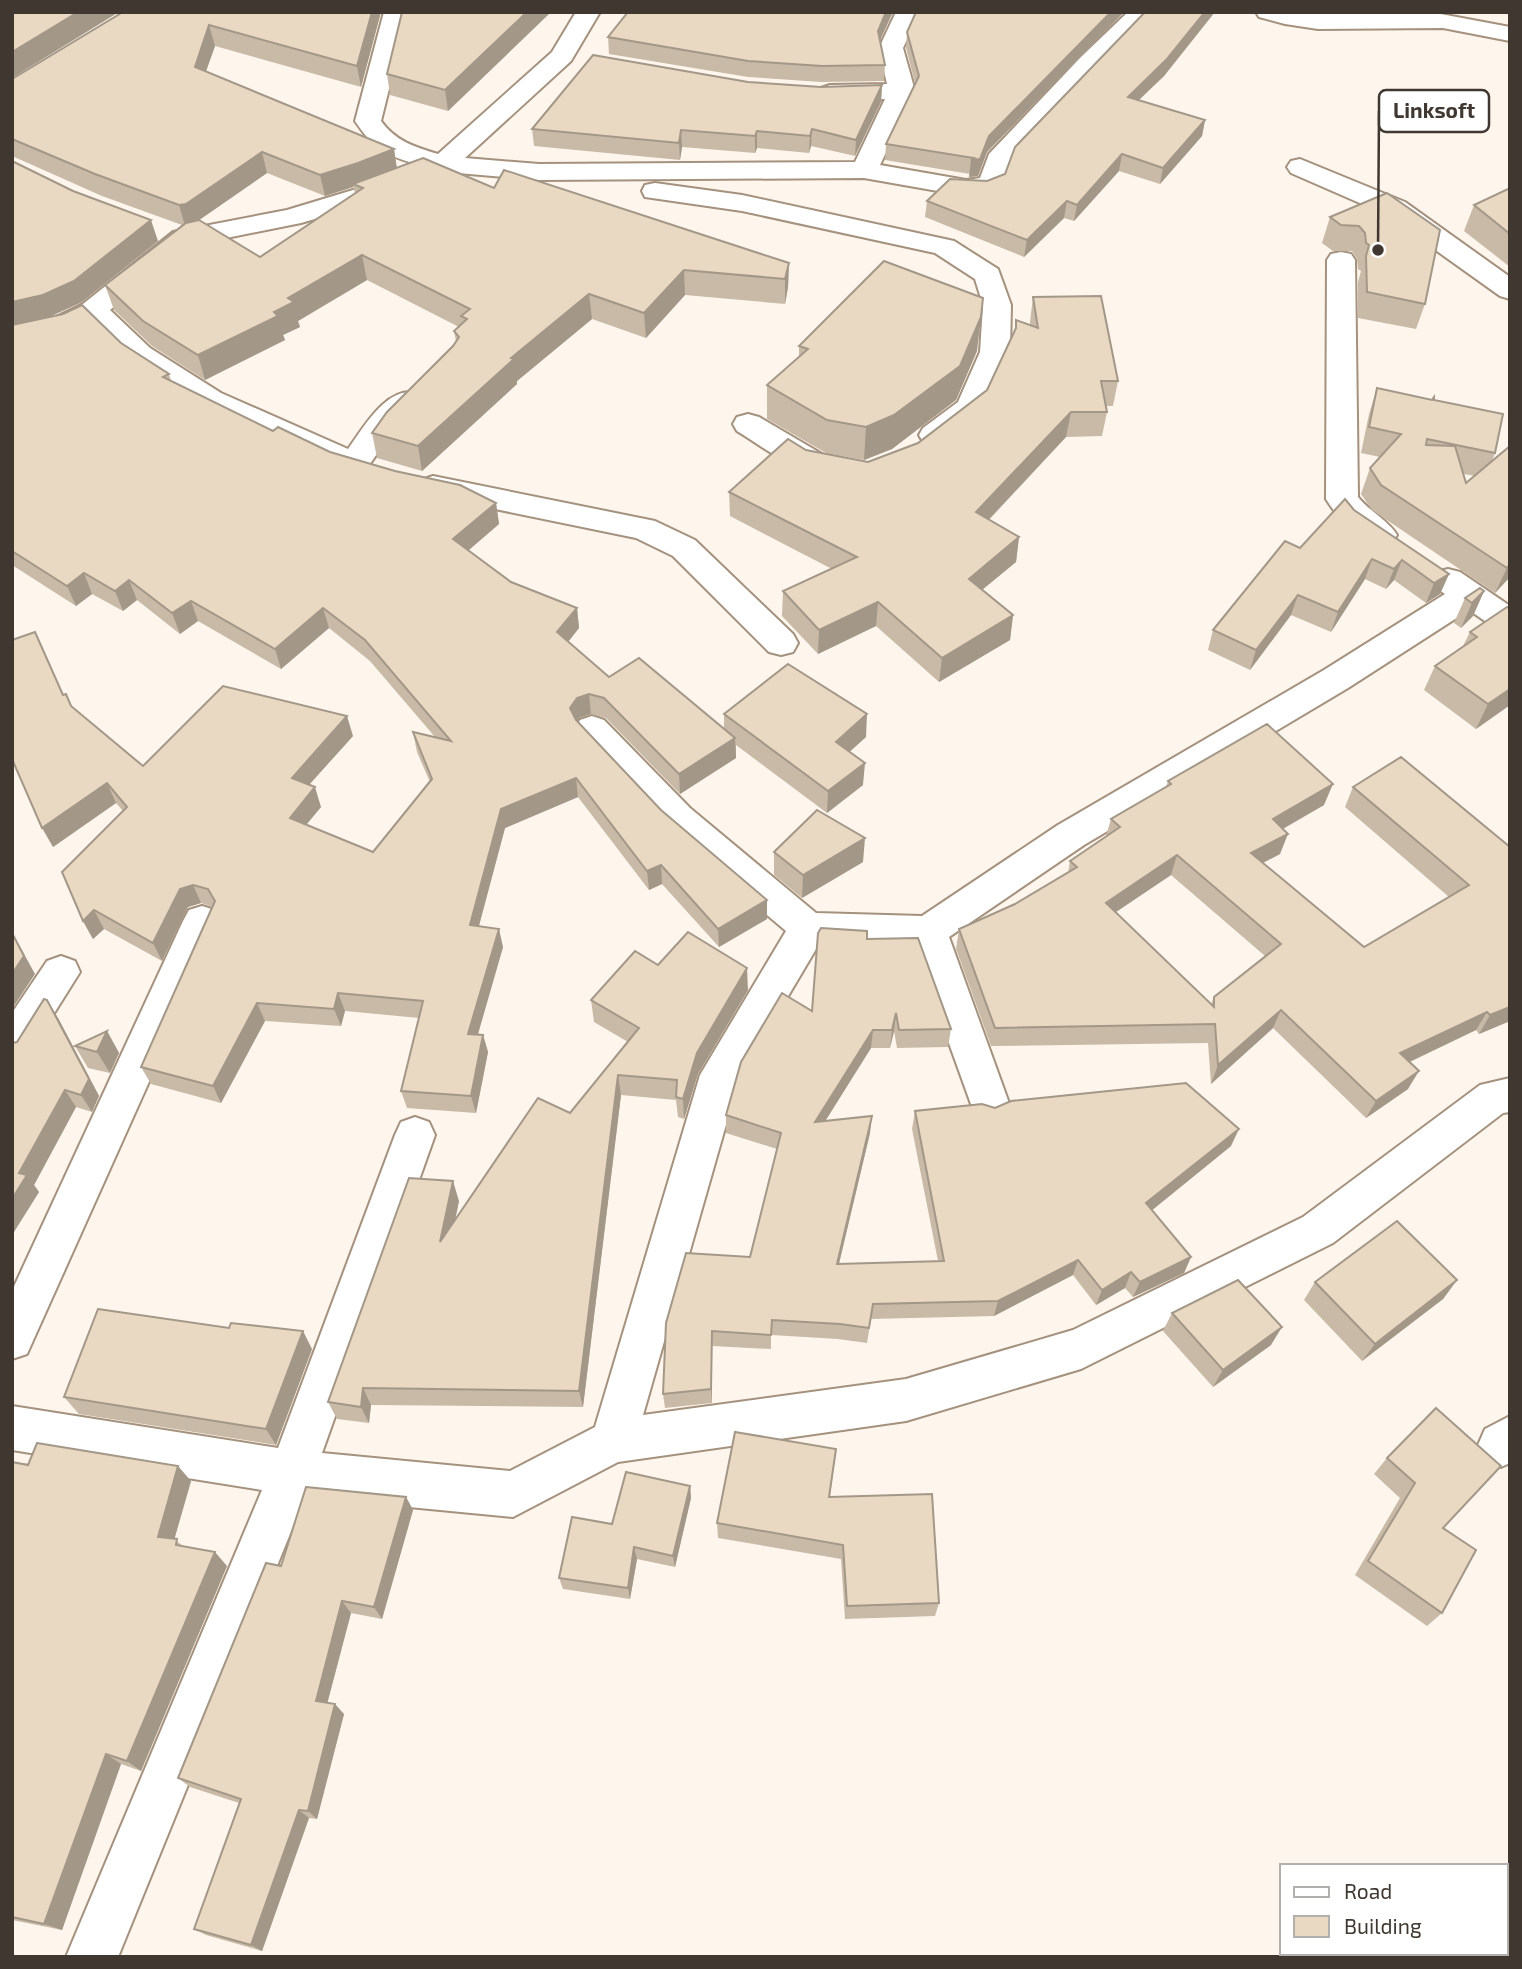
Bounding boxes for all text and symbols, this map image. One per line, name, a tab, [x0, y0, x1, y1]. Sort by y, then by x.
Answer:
callout: Linksoft	[1379, 90, 1489, 132]
text: Linksoft	[1393, 97, 1475, 122]
legend	[1280, 1864, 1508, 1955]
text: Road	[1344, 1878, 1392, 1903]
text: Building	[1344, 1913, 1422, 1938]

